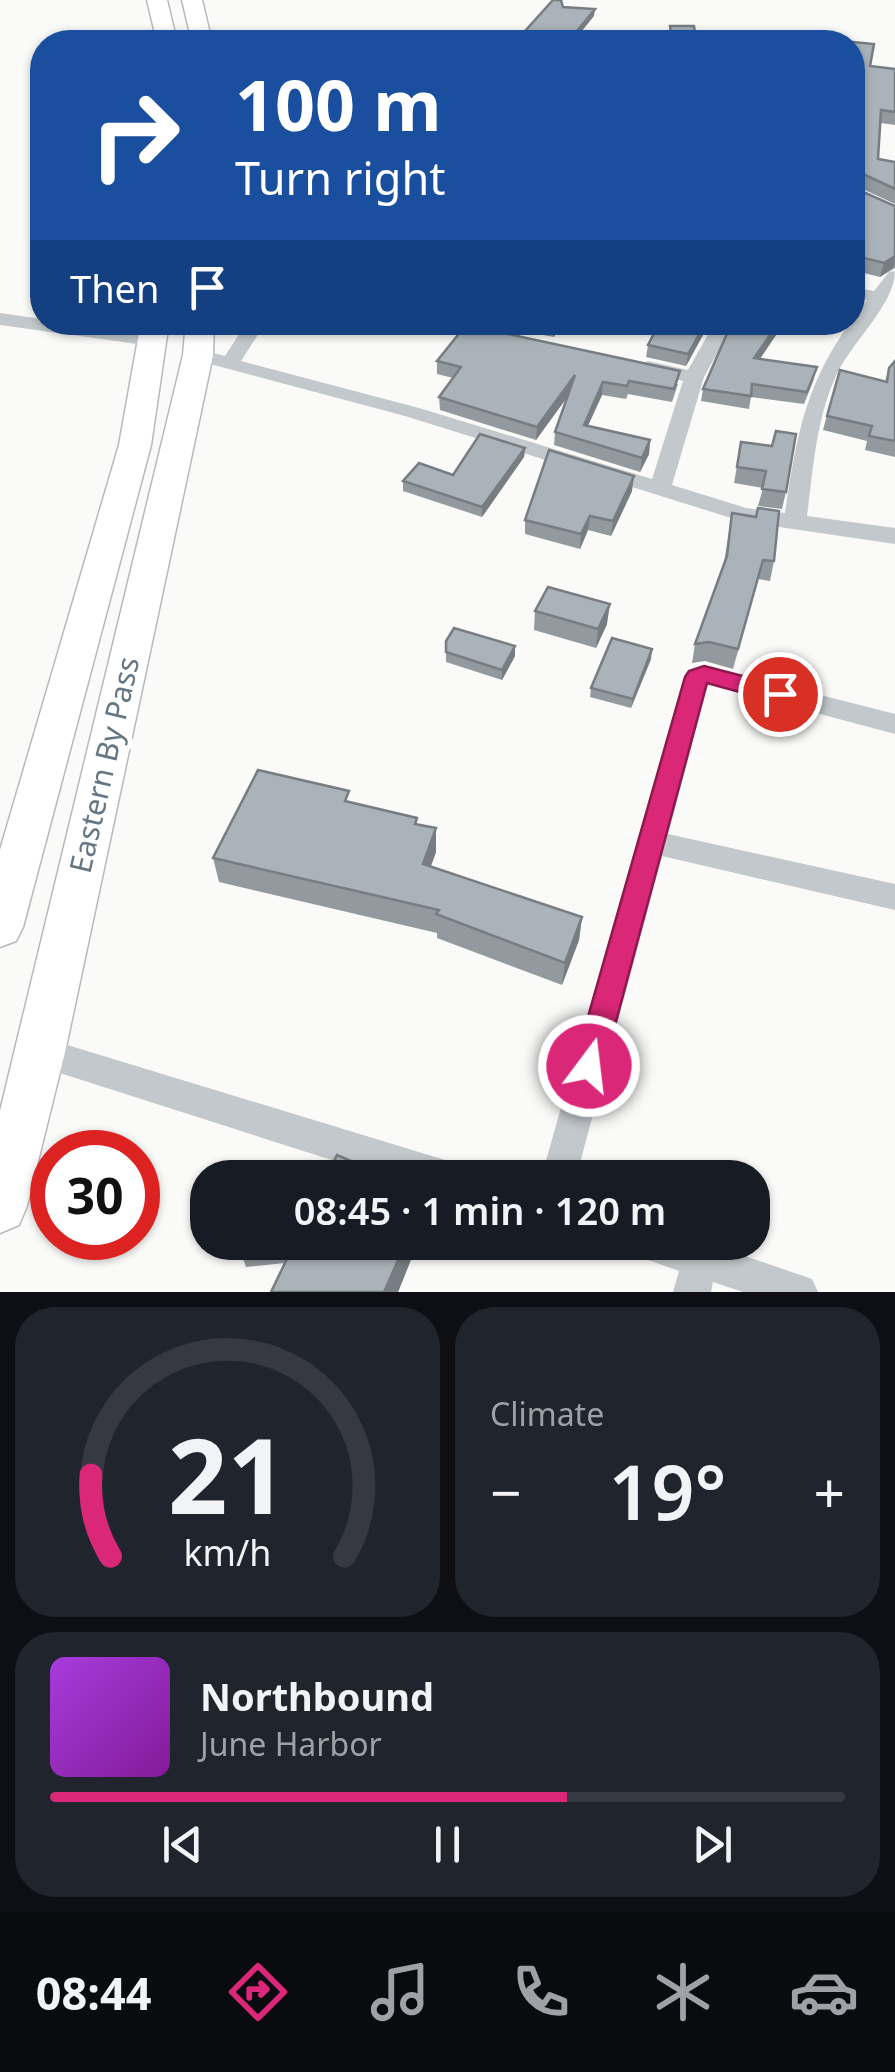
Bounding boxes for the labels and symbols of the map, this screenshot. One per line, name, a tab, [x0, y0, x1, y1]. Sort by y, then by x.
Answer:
pin	[738, 652, 823, 737]
street label: Eastern By Pass	[59, 653, 148, 877]
position arrow	[537, 1014, 641, 1118]
speed limit sign: 30	[30, 1130, 160, 1260]

